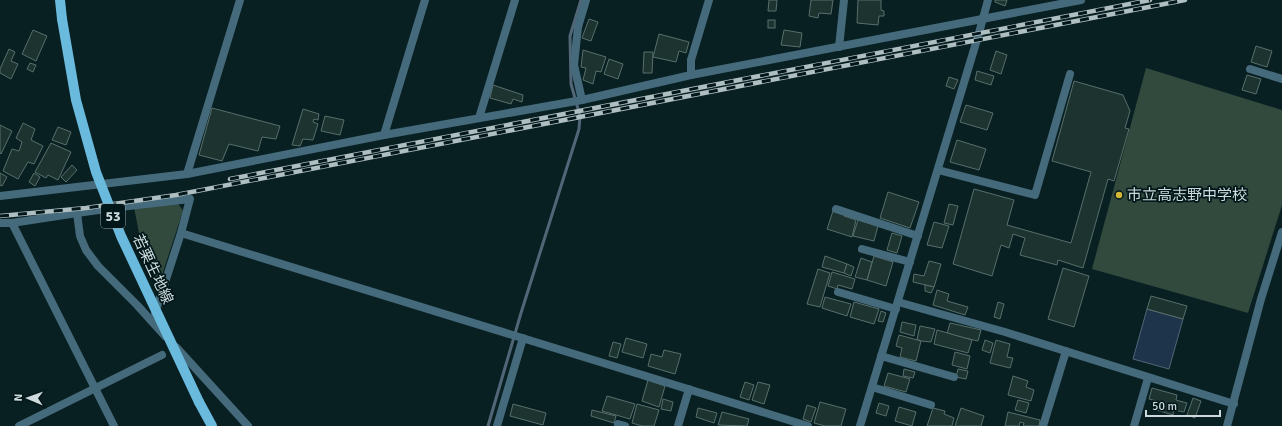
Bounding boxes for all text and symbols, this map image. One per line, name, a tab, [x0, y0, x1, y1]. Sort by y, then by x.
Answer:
place label: 市立高志野中学校	[1127, 186, 1247, 204]
marker: 市立高志野中学校	[1114, 190, 1124, 200]
road number: 53	[101, 204, 125, 228]
street label: 若栗生地線	[129, 231, 177, 307]
north arrow	[8, 378, 48, 418]
scale bar	[1146, 392, 1220, 418]
text: N	[12, 394, 25, 402]
text: 50 m	[1152, 399, 1177, 414]

